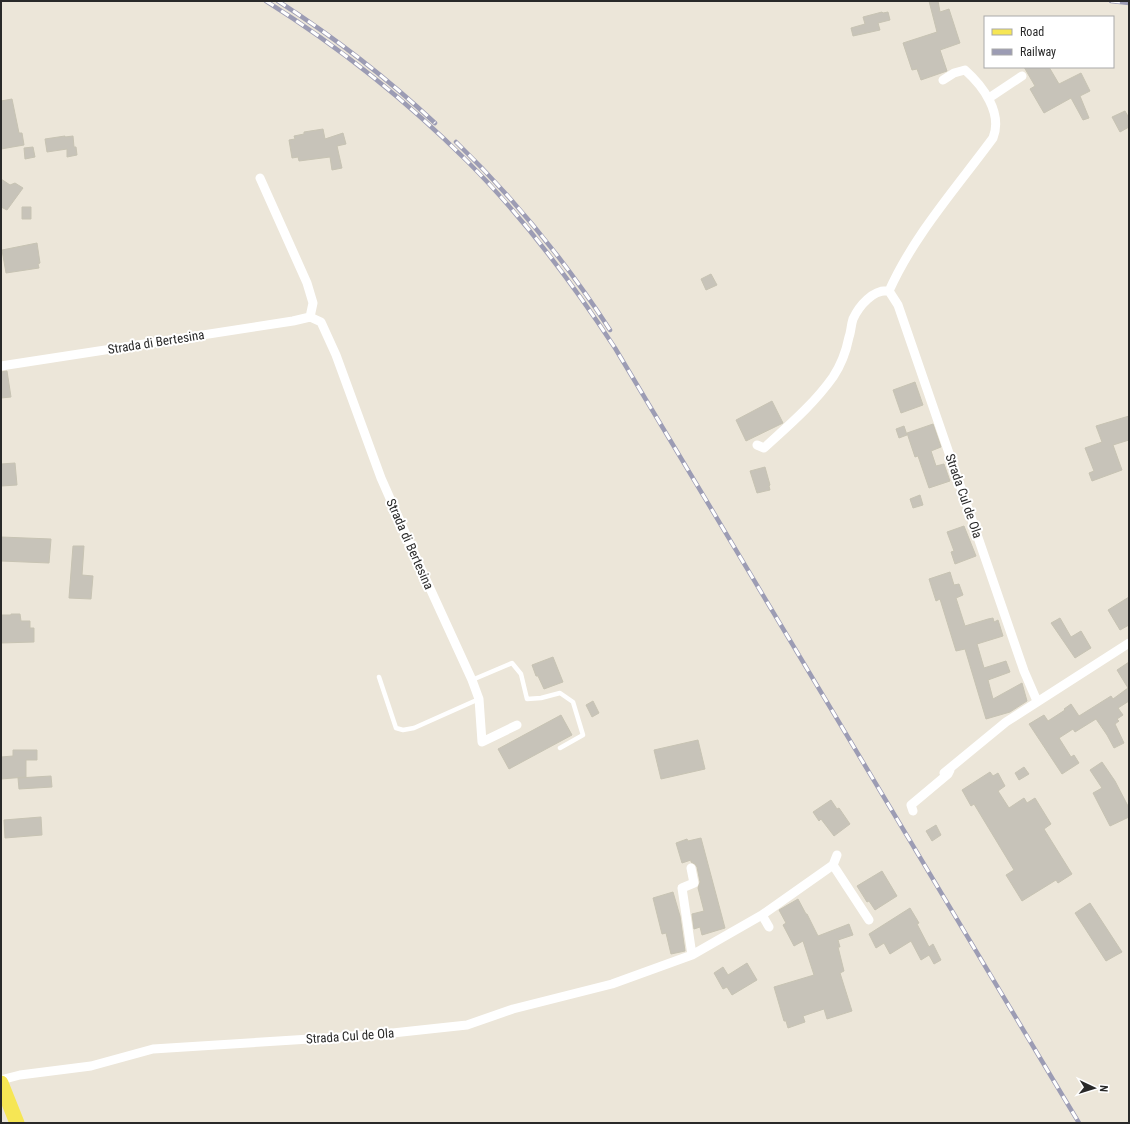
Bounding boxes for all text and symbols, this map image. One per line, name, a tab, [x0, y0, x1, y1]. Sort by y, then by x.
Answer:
legend	[984, 16, 1114, 68]
text: Road	[1020, 25, 1044, 39]
text: Railway	[1020, 45, 1056, 59]
street label: Strada di Bertesina	[107, 327, 205, 357]
street label: Strada Cul de Ola	[943, 452, 985, 540]
street label: Strada di Bertesina	[383, 496, 437, 592]
street label: Strada Cul de Ola	[305, 1025, 395, 1047]
north arrow	[1074, 1068, 1114, 1108]
text: N	[1097, 1085, 1110, 1093]

